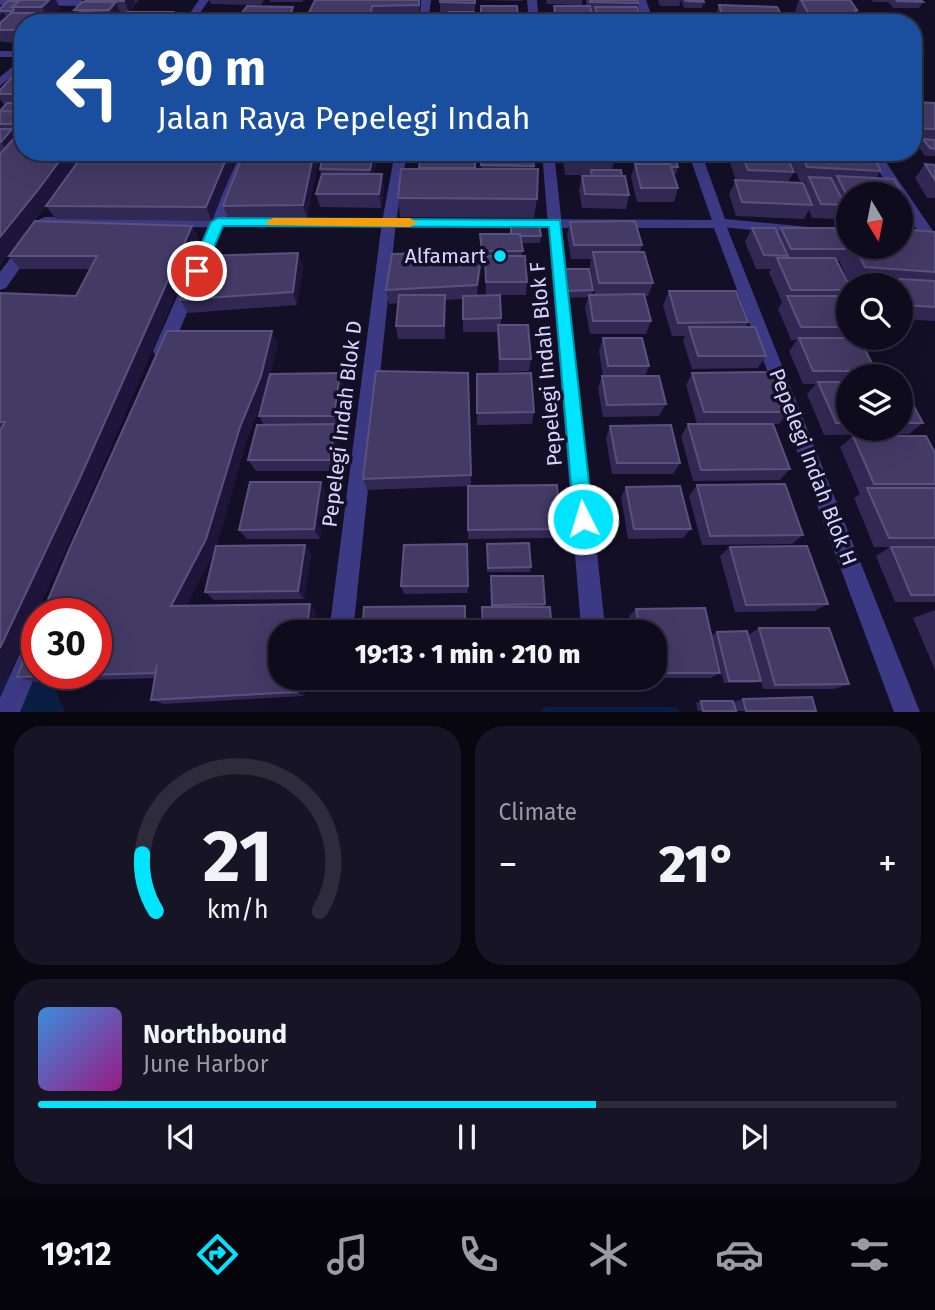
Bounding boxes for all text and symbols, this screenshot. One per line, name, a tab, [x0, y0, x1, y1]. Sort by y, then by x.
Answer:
text: 90 m	[157, 39, 266, 98]
icon: left	[42, 42, 133, 133]
text: Jalan Raya Pepelegi Indah	[157, 99, 531, 137]
north arrow	[836, 182, 914, 259]
map controls	[836, 182, 913, 441]
pin	[167, 241, 227, 301]
place label: Alfamart	[405, 243, 486, 269]
marker: Alfamart	[492, 248, 508, 264]
icon: arrive	[178, 252, 216, 290]
street label: Pepelegi Indah Blok F	[524, 261, 568, 467]
button: search	[836, 273, 913, 350]
street label: Pepelegi Indah Blok D	[316, 319, 368, 529]
button: layers	[836, 364, 913, 441]
street label: Pepelegi Indah Blok H	[763, 365, 863, 569]
position arrow	[546, 482, 620, 556]
speed limit sign: 30	[21, 598, 112, 689]
text: 19:13 · 1 min · 210 m	[355, 639, 580, 670]
text: Climate	[499, 798, 577, 826]
text: 21	[202, 814, 272, 901]
text: 21°	[659, 833, 737, 896]
text: −	[499, 841, 518, 887]
text: +	[878, 841, 897, 887]
text: km/h	[206, 895, 268, 925]
text: Northbound	[143, 1019, 287, 1050]
text: June Harbor	[143, 1050, 269, 1078]
icon: previous	[162, 1118, 200, 1156]
icon: pause	[448, 1118, 486, 1156]
icon: next	[735, 1118, 773, 1156]
icon: directions	[193, 1230, 242, 1279]
icon: music	[323, 1230, 372, 1279]
icon: phone	[454, 1230, 503, 1279]
icon: climate	[584, 1230, 633, 1279]
icon: car	[715, 1230, 764, 1279]
icon: filters	[845, 1230, 894, 1279]
text: 19:12	[41, 1235, 111, 1273]

